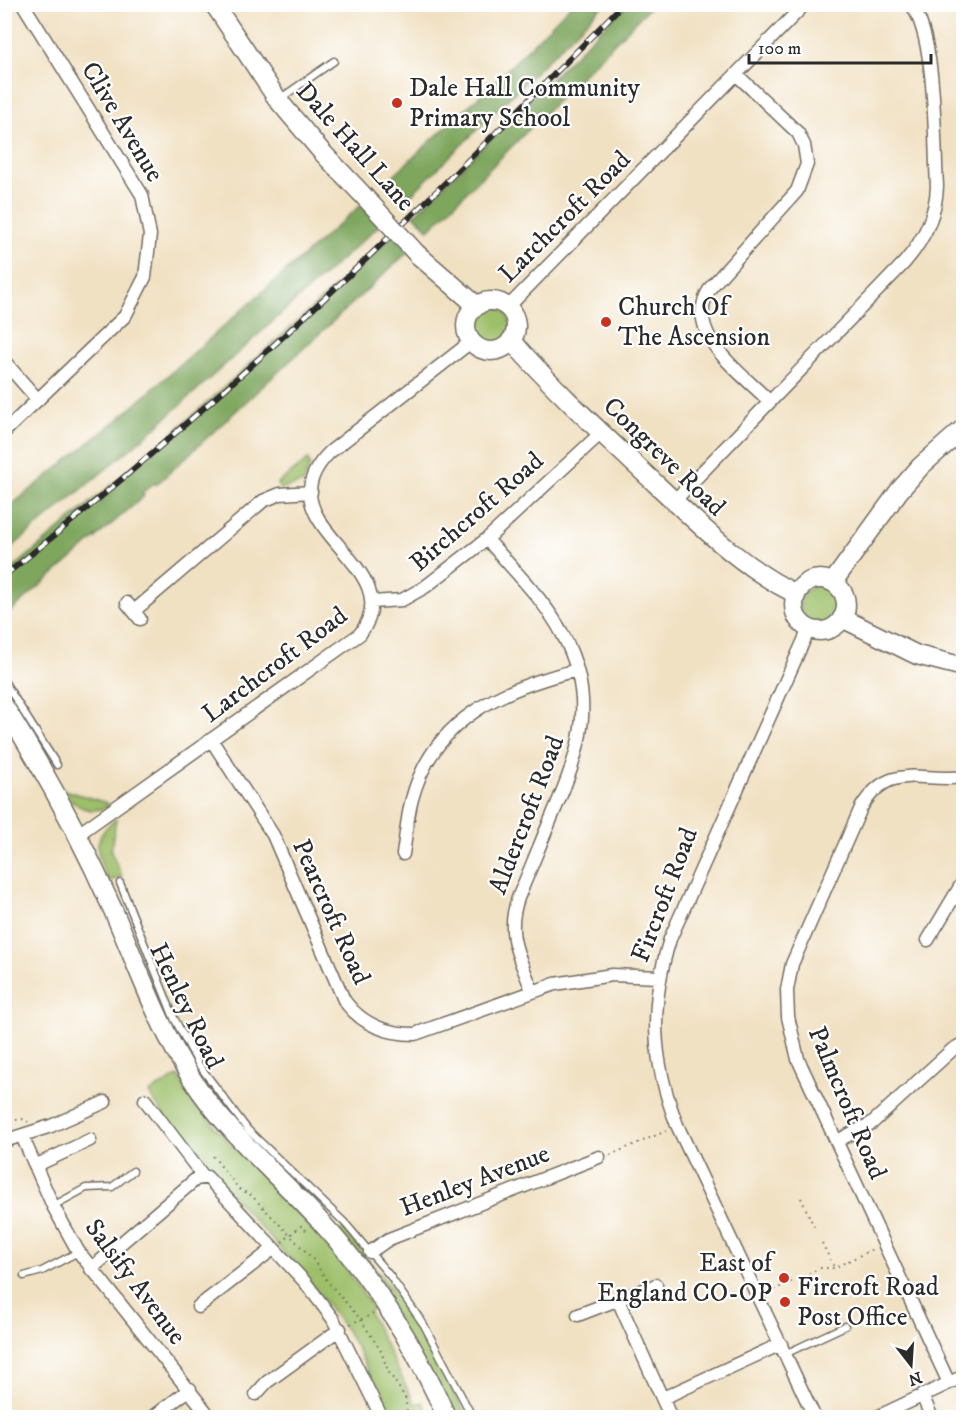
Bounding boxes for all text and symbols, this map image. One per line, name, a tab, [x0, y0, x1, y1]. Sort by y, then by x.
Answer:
scale bar	[749, 27, 930, 65]
text: 100 m	[758, 38, 801, 60]
street label: Clive Avenue	[73, 56, 171, 188]
place label: Dale Hall Community Primary School	[409, 72, 640, 135]
street label: Dale Hall Lane	[288, 76, 422, 218]
marker: Dale Hall Community Primary School	[390, 96, 404, 110]
street label: Larchcroft Road	[492, 144, 638, 290]
place label: Church Of The Ascension	[618, 291, 770, 354]
marker: Church Of The Ascension	[599, 315, 613, 329]
street label: Congreve Road	[596, 390, 732, 524]
street label: Birchcroft Road	[403, 445, 551, 579]
street label: Larchcroft Road	[196, 600, 354, 730]
street label: Aldercroft Road	[482, 731, 572, 899]
street label: Fircroft Road	[624, 823, 706, 967]
street label: Pearcroft Road	[284, 834, 378, 990]
street label: Henley Road	[141, 938, 231, 1074]
street label: Palmcroft Road	[800, 1022, 894, 1184]
street label: Henley Avenue	[396, 1137, 554, 1225]
street label: Salsify Avenue	[77, 1213, 193, 1351]
place label: East of England CO-OP	[597, 1247, 776, 1310]
marker: East of England CO-OP	[777, 1271, 791, 1285]
place label: Fircroft Road Post Office	[797, 1271, 939, 1334]
marker: Fircroft Road Post Office	[778, 1295, 792, 1309]
north arrow	[881, 1335, 941, 1395]
text: N	[906, 1367, 924, 1390]

